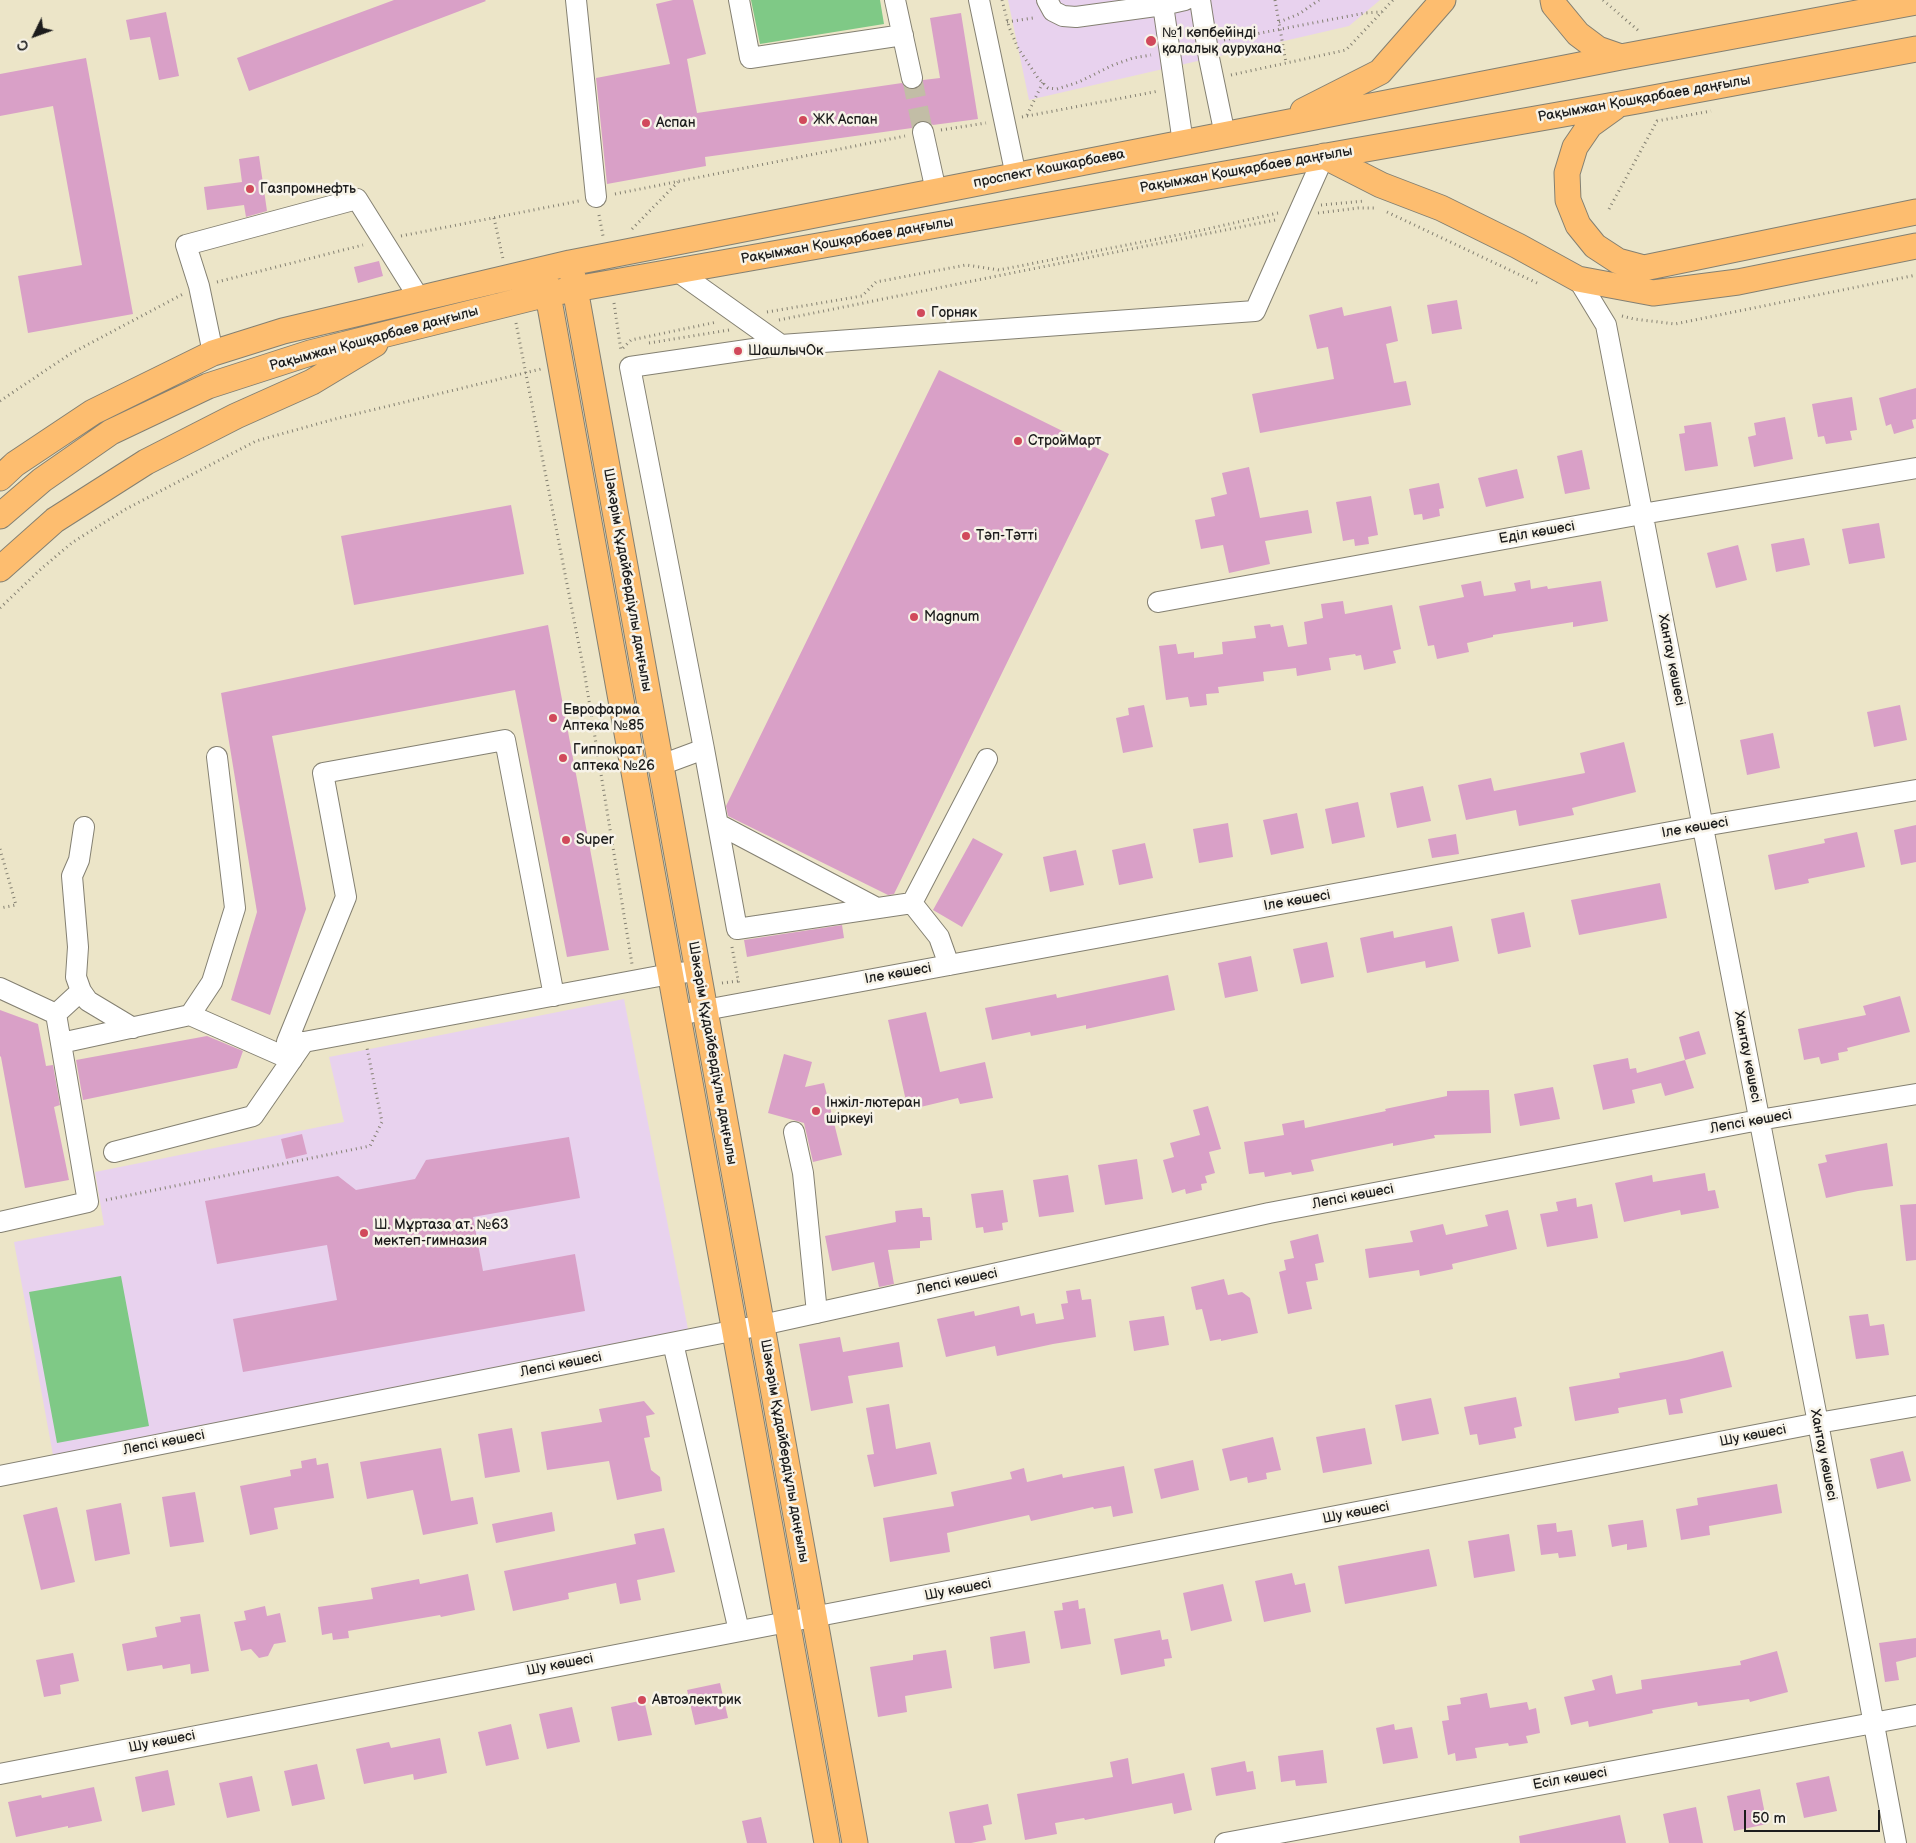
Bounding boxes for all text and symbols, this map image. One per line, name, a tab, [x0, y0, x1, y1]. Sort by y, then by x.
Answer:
north arrow	[10, 10, 60, 60]
place label: №1 көпбейінді қалалық аурухана	[1162, 25, 1282, 58]
marker: №1 көпбейінді қалалық аурухана	[1144, 34, 1158, 48]
text: С	[14, 36, 33, 55]
street label: Рақымжан Қошқарбаев даңғылы	[1536, 72, 1752, 126]
place label: ЖК Аспан	[813, 112, 878, 128]
marker: ЖК Аспан	[797, 114, 809, 126]
place label: Аспан	[656, 115, 696, 131]
marker: Аспан	[640, 117, 652, 129]
street label: Рақымжан Қошқарбаев даңғылы	[1138, 143, 1354, 197]
street label: проспект Кошкарбаева	[972, 146, 1126, 192]
place label: Газпромнефть	[260, 181, 356, 197]
marker: Газпромнефть	[244, 183, 256, 195]
street label: Рақымжан Қошқарбаев даңғылы	[739, 214, 955, 268]
street label: Рақымжан Қошқарбаев даңғылы	[268, 303, 480, 375]
place label: Горняк	[931, 305, 977, 321]
marker: Горняк	[915, 307, 927, 319]
place label: ШашлычОк	[748, 343, 823, 359]
marker: ШашлычОк	[732, 345, 744, 357]
place label: СтройМарт	[1028, 433, 1101, 449]
marker: СтройМарт	[1012, 435, 1024, 447]
street label: Шәкәрім Құдайбердіұлы даңғылы	[599, 467, 655, 693]
street label: Еділ көшесі	[1498, 518, 1576, 548]
place label: Тәп-Тәтті	[976, 528, 1037, 544]
marker: Тәп-Тәтті	[960, 530, 972, 542]
place label: Magnum	[924, 609, 979, 625]
marker: Magnum	[908, 611, 920, 623]
street label: Хантау көшесі	[1654, 613, 1688, 707]
place label: Еврофарма Аптека №85	[563, 702, 644, 734]
marker: Еврофарма Аптека №85	[547, 712, 559, 724]
place label: Гиппократ аптека №26	[573, 742, 655, 774]
marker: Гиппократ аптека №26	[557, 752, 569, 764]
street label: Іле көшесі	[1660, 814, 1730, 842]
place label: Super	[576, 832, 614, 848]
marker: Super	[560, 834, 572, 846]
street label: Іле көшесі	[1262, 887, 1332, 915]
street label: Шәкәрім Құдайбердіұлы даңғылы	[684, 940, 740, 1166]
street label: Іле көшесі	[863, 960, 933, 988]
street label: Хантау көшесі	[1730, 1010, 1764, 1104]
place label: Інжіл-лютеран шіркеуі	[826, 1095, 921, 1128]
marker: Інжіл-лютеран шіркеуі	[810, 1105, 822, 1117]
street label: Лепсі көшесі	[1709, 1107, 1793, 1137]
street label: Лепсі көшесі	[1311, 1181, 1395, 1213]
place label: Ш. Мұртаза ат. №63 мектеп-гимназия	[374, 1217, 509, 1250]
marker: Ш. Мұртаза ат. №63 мектеп-гимназия	[358, 1227, 370, 1239]
street label: Лепсі көшесі	[915, 1265, 999, 1299]
street label: Шәкәрім Құдайбердіұлы даңғылы	[756, 1338, 812, 1564]
street label: Лепсі көшесі	[519, 1349, 603, 1381]
street label: Хантау көшесі	[1806, 1408, 1840, 1502]
street label: Шу көшесі	[1718, 1421, 1788, 1451]
street label: Лепсі көшесі	[122, 1427, 206, 1459]
street label: Шу көшесі	[1321, 1498, 1391, 1528]
street label: Шу көшесі	[923, 1575, 993, 1605]
street label: Шу көшесі	[525, 1650, 595, 1680]
place label: Автоэлектрик	[652, 1692, 741, 1708]
marker: Автоэлектрик	[636, 1694, 648, 1706]
street label: Шу көшесі	[127, 1727, 197, 1757]
street label: Есіл көшесі	[1532, 1764, 1608, 1794]
scale bar	[1746, 1800, 1882, 1832]
text: 50 m	[1752, 1809, 1786, 1828]

